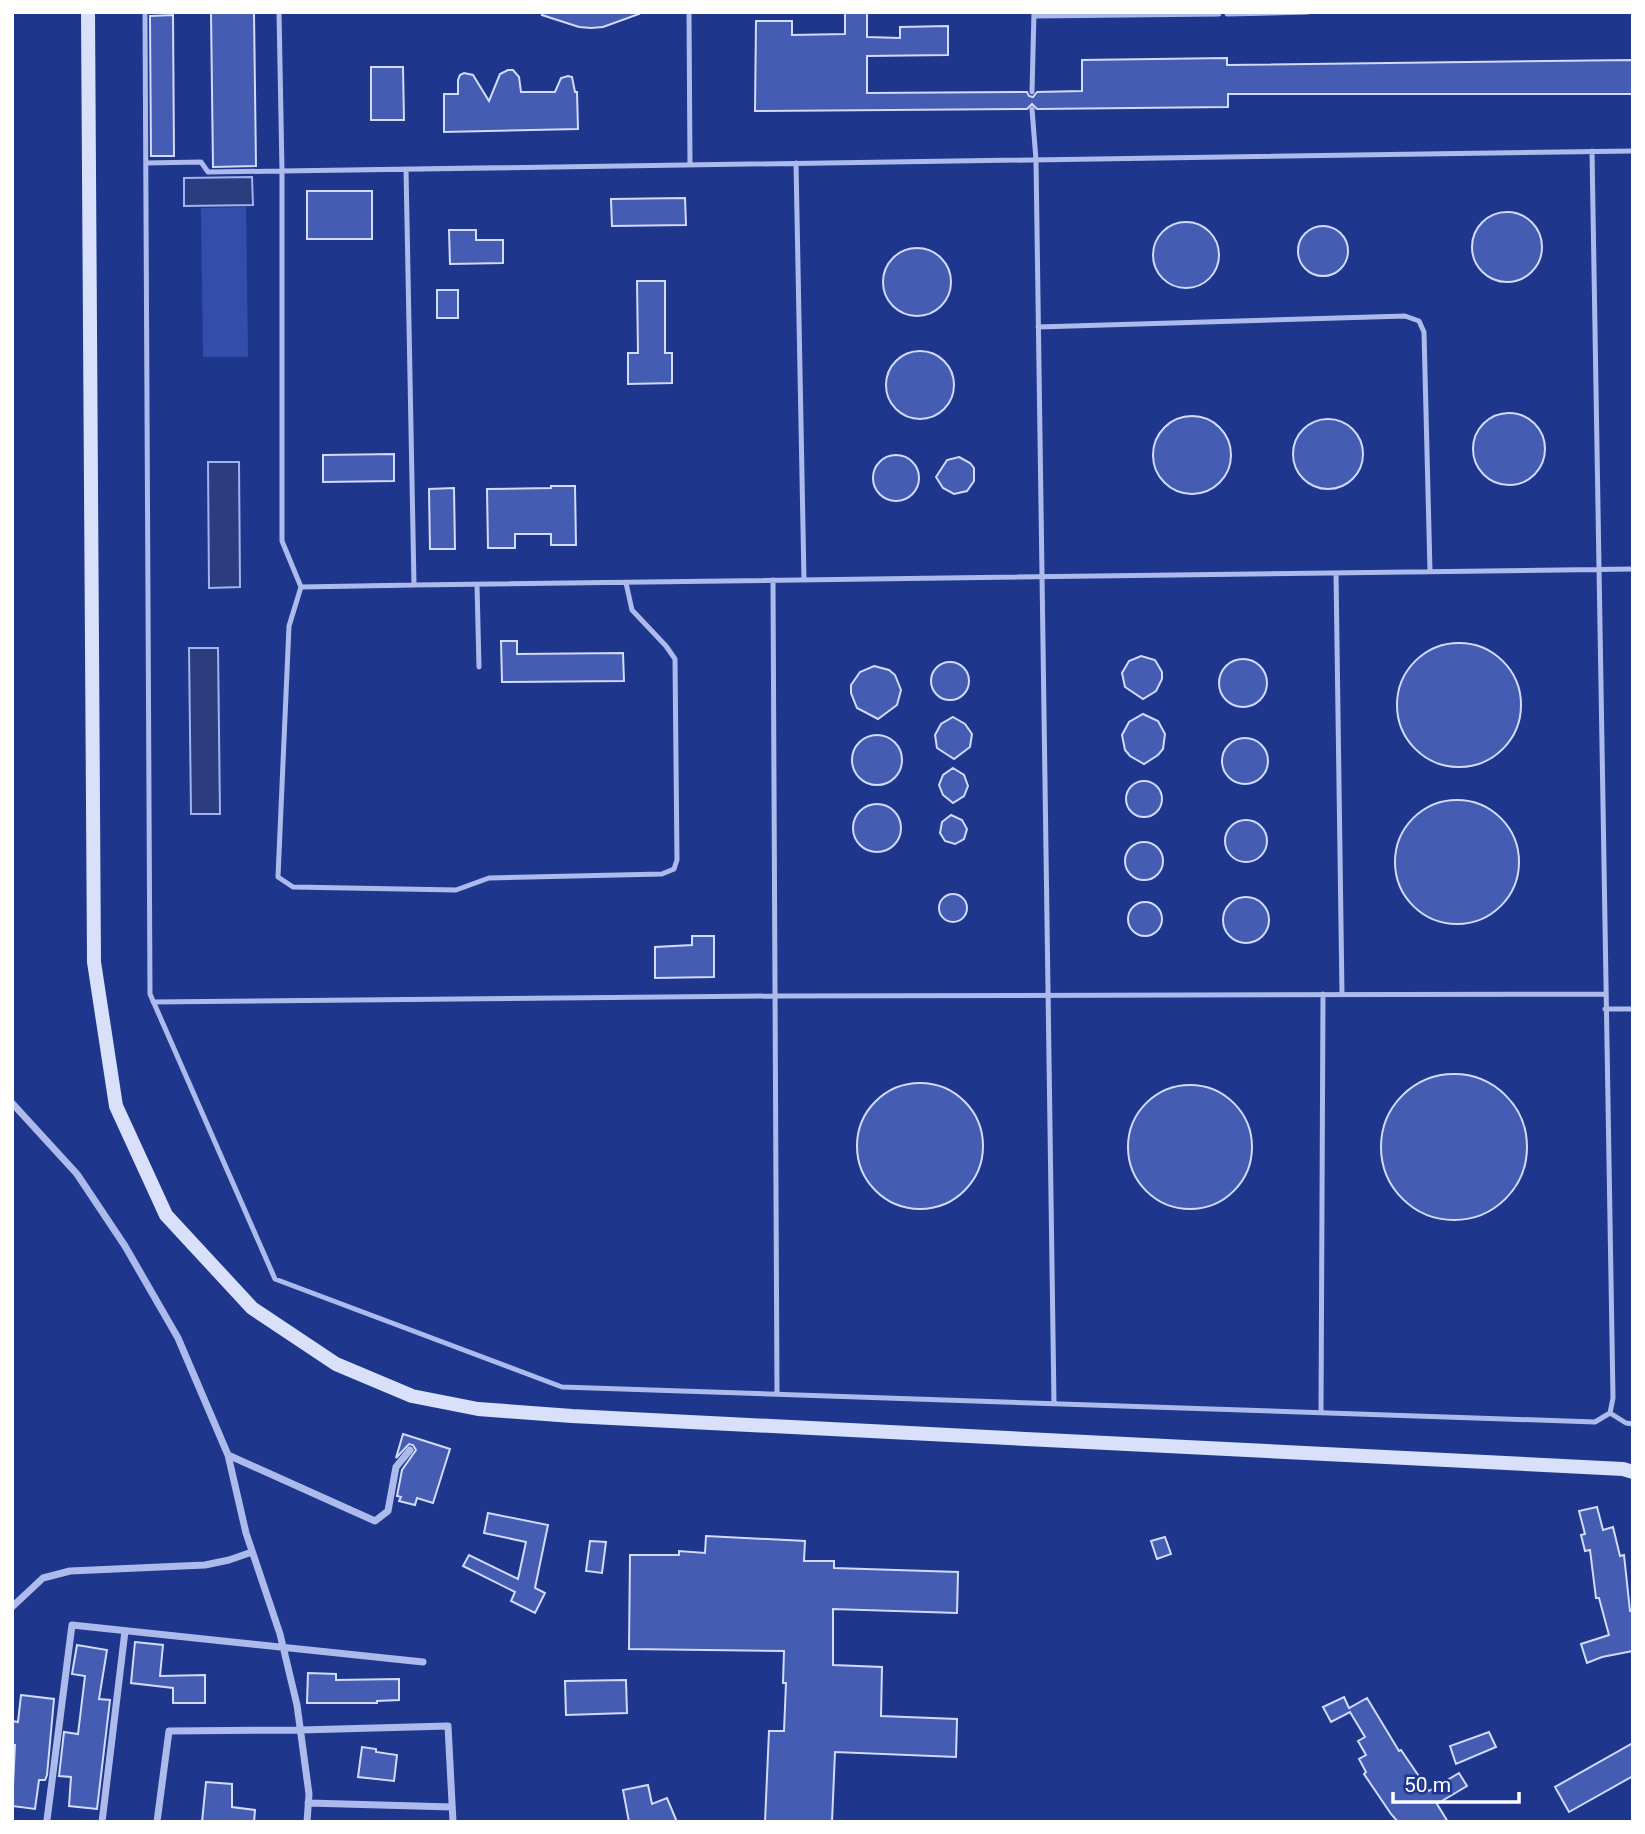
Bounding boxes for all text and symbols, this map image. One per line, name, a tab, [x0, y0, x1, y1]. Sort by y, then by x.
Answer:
scale bar	[1393, 1760, 1519, 1804]
text: 50 m	[1404, 1773, 1451, 1797]

